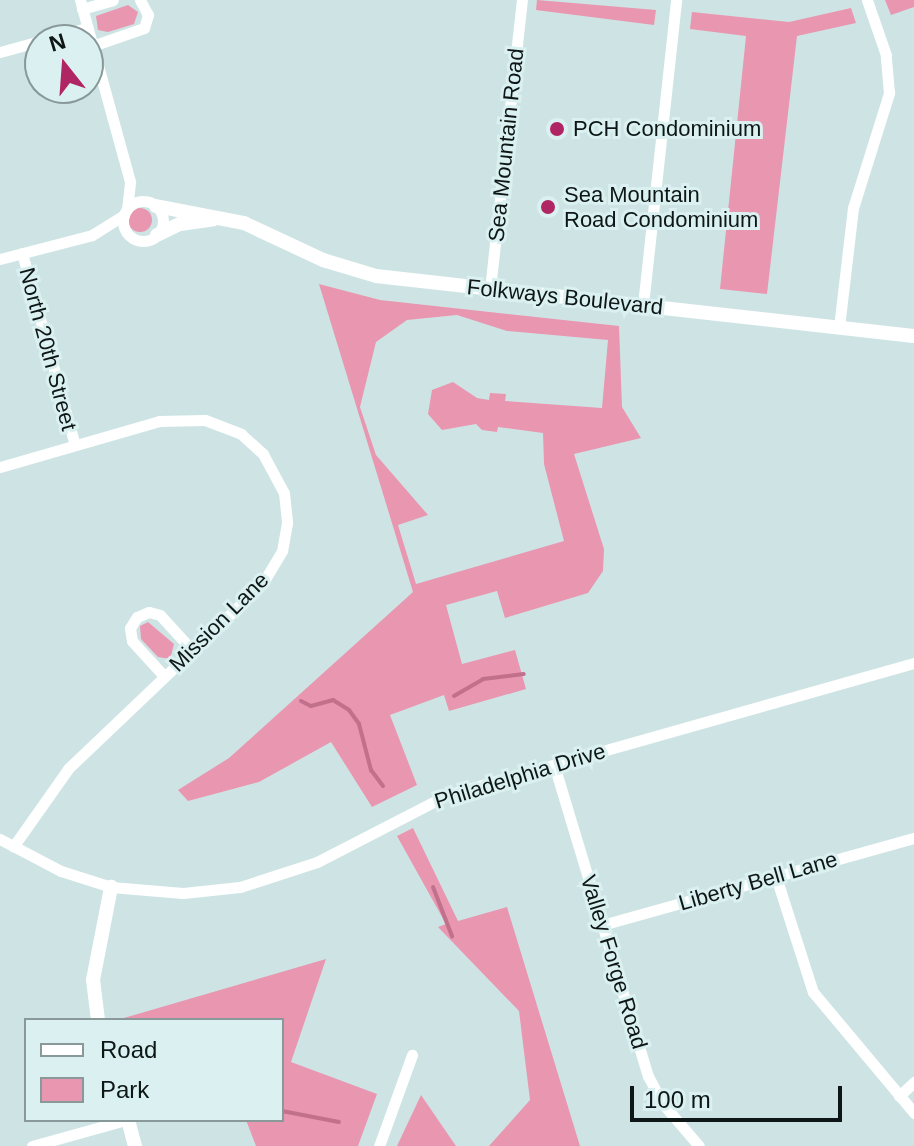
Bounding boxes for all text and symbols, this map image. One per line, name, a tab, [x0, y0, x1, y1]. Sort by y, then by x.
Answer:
north arrow	[24, 24, 104, 104]
text: N	[46, 28, 69, 57]
street label: Sea Mountain Road	[483, 47, 529, 243]
place label: PCH Condominium	[573, 116, 761, 142]
marker: PCH Condominium	[548, 120, 566, 138]
place label: Sea Mountain Road Condominium	[564, 181, 758, 232]
marker: Sea Mountain Road Condominium	[539, 198, 557, 216]
street label: North 20th Street	[14, 265, 82, 433]
street label: Folkways Boulevard	[466, 274, 664, 320]
street label: Mission Lane	[164, 567, 274, 677]
street label: Philadelphia Drive	[431, 737, 609, 815]
street label: Liberty Bell Lane	[676, 846, 840, 916]
street label: Valley Forge Road	[575, 872, 653, 1052]
legend	[24, 1018, 284, 1122]
text: Road	[100, 1036, 157, 1063]
scale bar	[634, 1070, 846, 1120]
text: Park	[100, 1076, 149, 1103]
text: 100 m	[644, 1086, 711, 1113]

